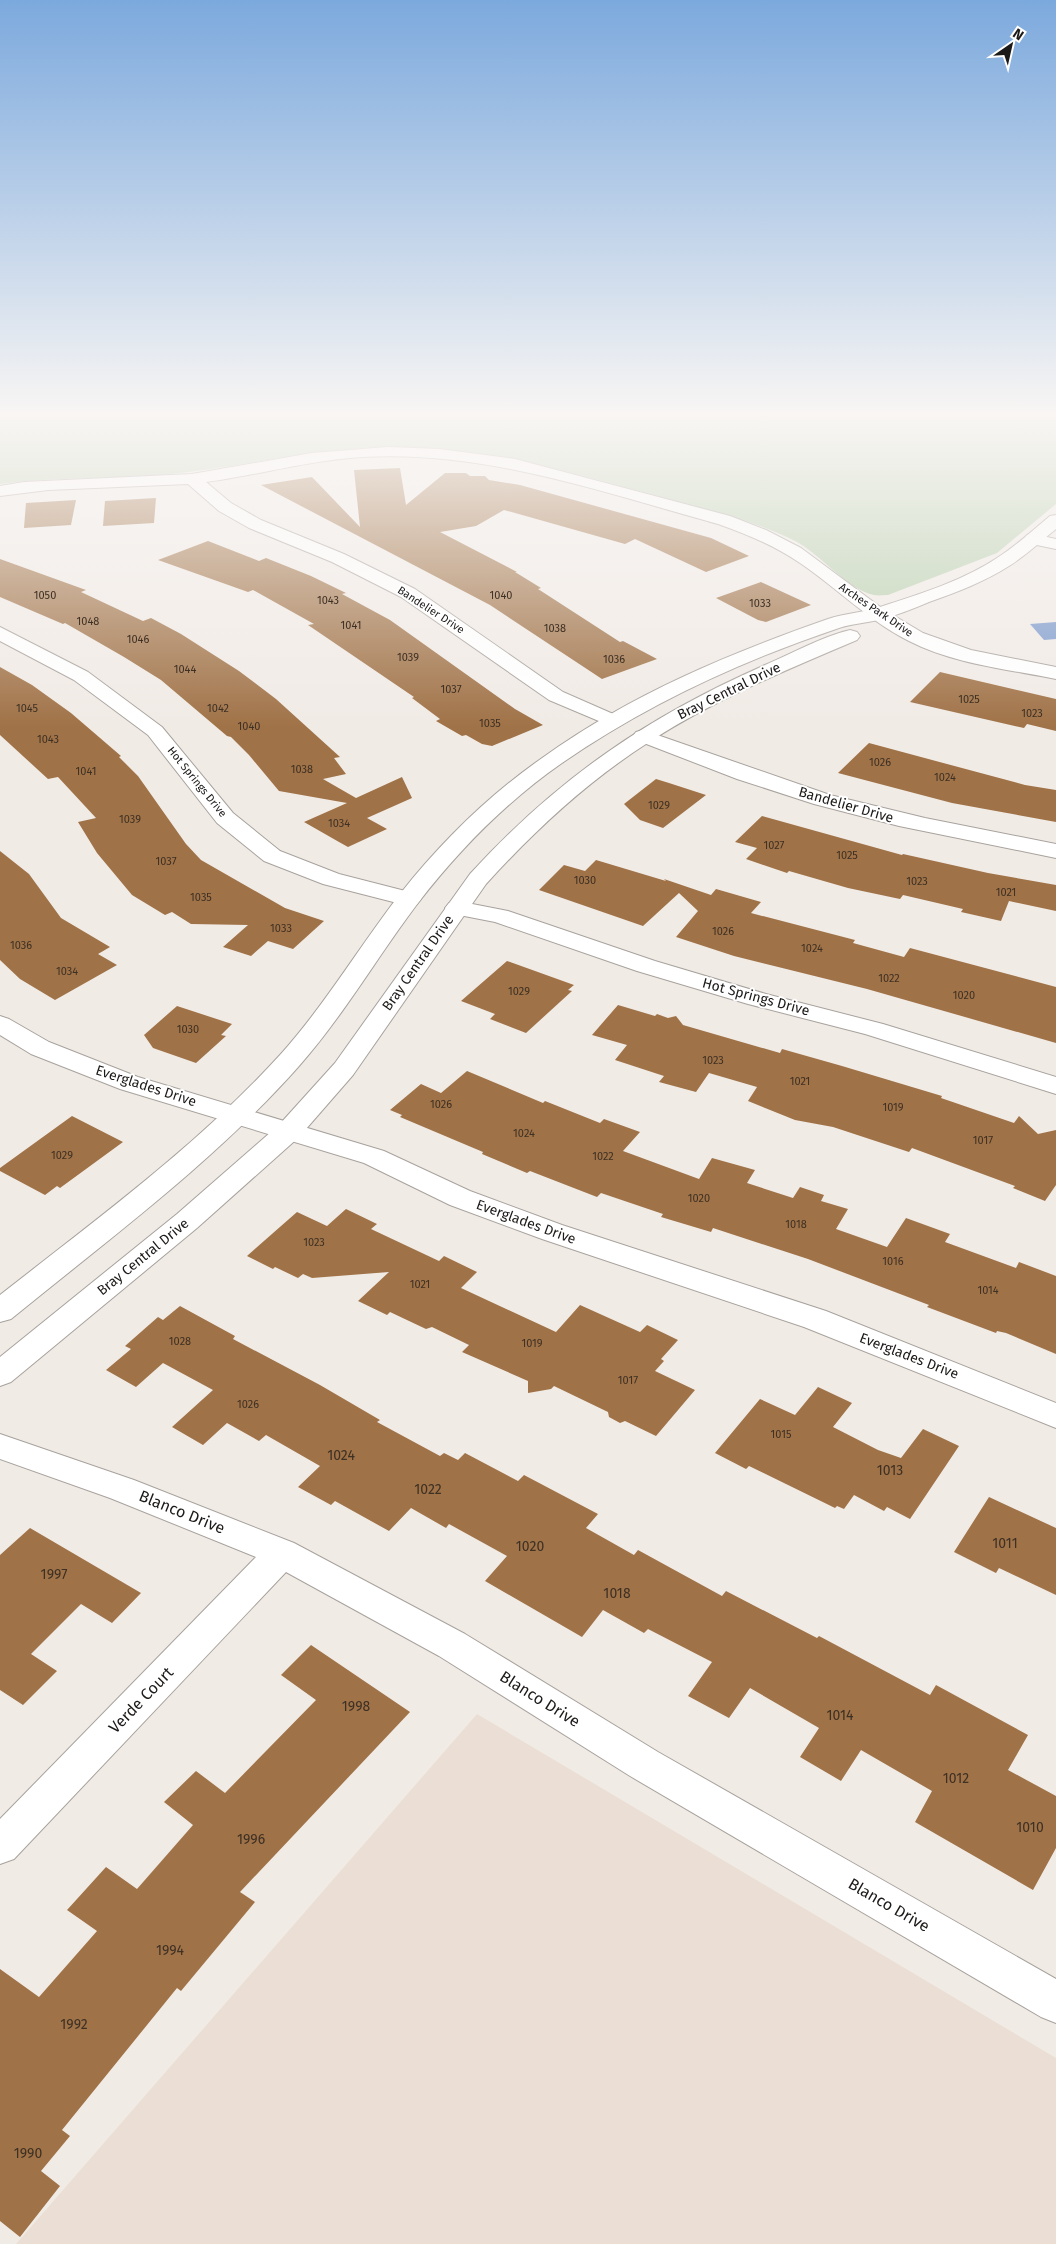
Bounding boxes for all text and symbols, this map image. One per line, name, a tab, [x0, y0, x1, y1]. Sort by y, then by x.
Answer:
north arrow	[986, 20, 1036, 70]
text: N	[1009, 25, 1027, 44]
street label: Arches Park Drive	[837, 580, 915, 640]
street label: Bandelier Drive	[395, 584, 467, 636]
house number: 1050	[34, 589, 56, 602]
house number: 1040	[490, 589, 512, 602]
house number: 1043	[317, 594, 339, 607]
house number: 1033	[749, 597, 771, 610]
house number: 1048	[77, 615, 99, 628]
house number: 1041	[341, 619, 361, 632]
house number: 1038	[544, 622, 566, 635]
house number: 1046	[127, 633, 149, 646]
house number: 1039	[397, 651, 419, 664]
house number: 1036	[603, 653, 625, 666]
street label: Bray Central Drive	[675, 659, 783, 723]
house number: 1044	[174, 663, 196, 676]
house number: 1037	[440, 683, 462, 696]
house number: 1025	[958, 693, 980, 706]
house number: 1045	[16, 702, 39, 715]
house number: 1042	[207, 702, 229, 715]
house number: 1023	[1021, 707, 1043, 720]
house number: 1035	[479, 717, 501, 730]
house number: 1040	[238, 720, 260, 733]
house number: 1043	[37, 733, 59, 746]
street label: Hot Springs Drive	[165, 744, 229, 820]
house number: 1026	[869, 756, 891, 769]
house number: 1038	[291, 763, 313, 776]
house number: 1041	[76, 765, 96, 778]
house number: 1024	[934, 771, 956, 784]
street label: Bandelier Drive	[797, 783, 895, 827]
house number: 1029	[648, 799, 670, 812]
house number: 1039	[119, 813, 141, 826]
house number: 1034	[328, 817, 350, 830]
house number: 1027	[764, 839, 785, 852]
house number: 1025	[836, 849, 858, 862]
house number: 1037	[155, 855, 177, 868]
house number: 1030	[574, 874, 596, 887]
house number: 1023	[906, 875, 928, 888]
house number: 1021	[996, 886, 1016, 899]
house number: 1035	[190, 891, 212, 904]
street label: Bray Central Drive	[379, 912, 457, 1014]
house number: 1033	[270, 922, 292, 935]
house number: 1026	[712, 925, 734, 938]
house number: 1036	[10, 939, 32, 952]
house number: 1024	[801, 942, 823, 955]
house number: 1034	[56, 965, 78, 978]
house number: 1022	[878, 972, 900, 985]
street label: Hot Springs Drive	[701, 975, 811, 1019]
house number: 1029	[508, 985, 530, 998]
house number: 1020	[953, 989, 975, 1002]
house number: 1030	[177, 1023, 199, 1036]
house number: 1023	[702, 1054, 724, 1067]
street label: Everglades Drive	[94, 1062, 198, 1110]
house number: 1021	[790, 1075, 810, 1088]
house number: 1026	[430, 1098, 452, 1111]
house number: 1019	[882, 1101, 904, 1114]
house number: 1024	[513, 1127, 535, 1140]
house number: 1017	[973, 1134, 993, 1147]
house number: 1029	[51, 1149, 73, 1162]
house number: 1022	[592, 1150, 614, 1163]
house number: 1020	[688, 1192, 710, 1205]
street label: Everglades Drive	[474, 1196, 578, 1248]
street label: Bray Central Drive	[94, 1215, 192, 1299]
house number: 1018	[785, 1218, 807, 1231]
house number: 1023	[303, 1236, 325, 1249]
house number: 1016	[882, 1255, 904, 1268]
house number: 1021	[410, 1278, 430, 1291]
house number: 1014	[977, 1284, 999, 1297]
street label: Everglades Drive	[857, 1329, 961, 1383]
house number: 1028	[169, 1335, 191, 1348]
house number: 1019	[521, 1337, 543, 1350]
house number: 1017	[618, 1374, 638, 1387]
house number: 1026	[237, 1398, 259, 1411]
house number: 1015	[771, 1428, 792, 1441]
house number: 1024	[327, 1447, 355, 1464]
house number: 1013	[877, 1462, 903, 1479]
house number: 1022	[414, 1481, 442, 1498]
street label: Blanco Drive	[136, 1486, 228, 1538]
house number: 1011	[992, 1535, 1018, 1552]
house number: 1020	[516, 1538, 544, 1555]
house number: 1997	[41, 1566, 67, 1583]
house number: 1018	[603, 1585, 631, 1602]
street label: Verde Court	[105, 1663, 177, 1737]
street label: Blanco Drive	[496, 1667, 584, 1731]
house number: 1998	[342, 1698, 371, 1715]
house number: 1014	[826, 1707, 854, 1724]
house number: 1012	[943, 1770, 969, 1787]
house number: 1010	[1016, 1819, 1044, 1836]
house number: 1996	[237, 1831, 265, 1848]
street label: Blanco Drive	[845, 1874, 933, 1936]
house number: 1994	[156, 1942, 185, 1959]
house number: 1992	[60, 2016, 88, 2033]
house number: 1990	[14, 2145, 42, 2162]

